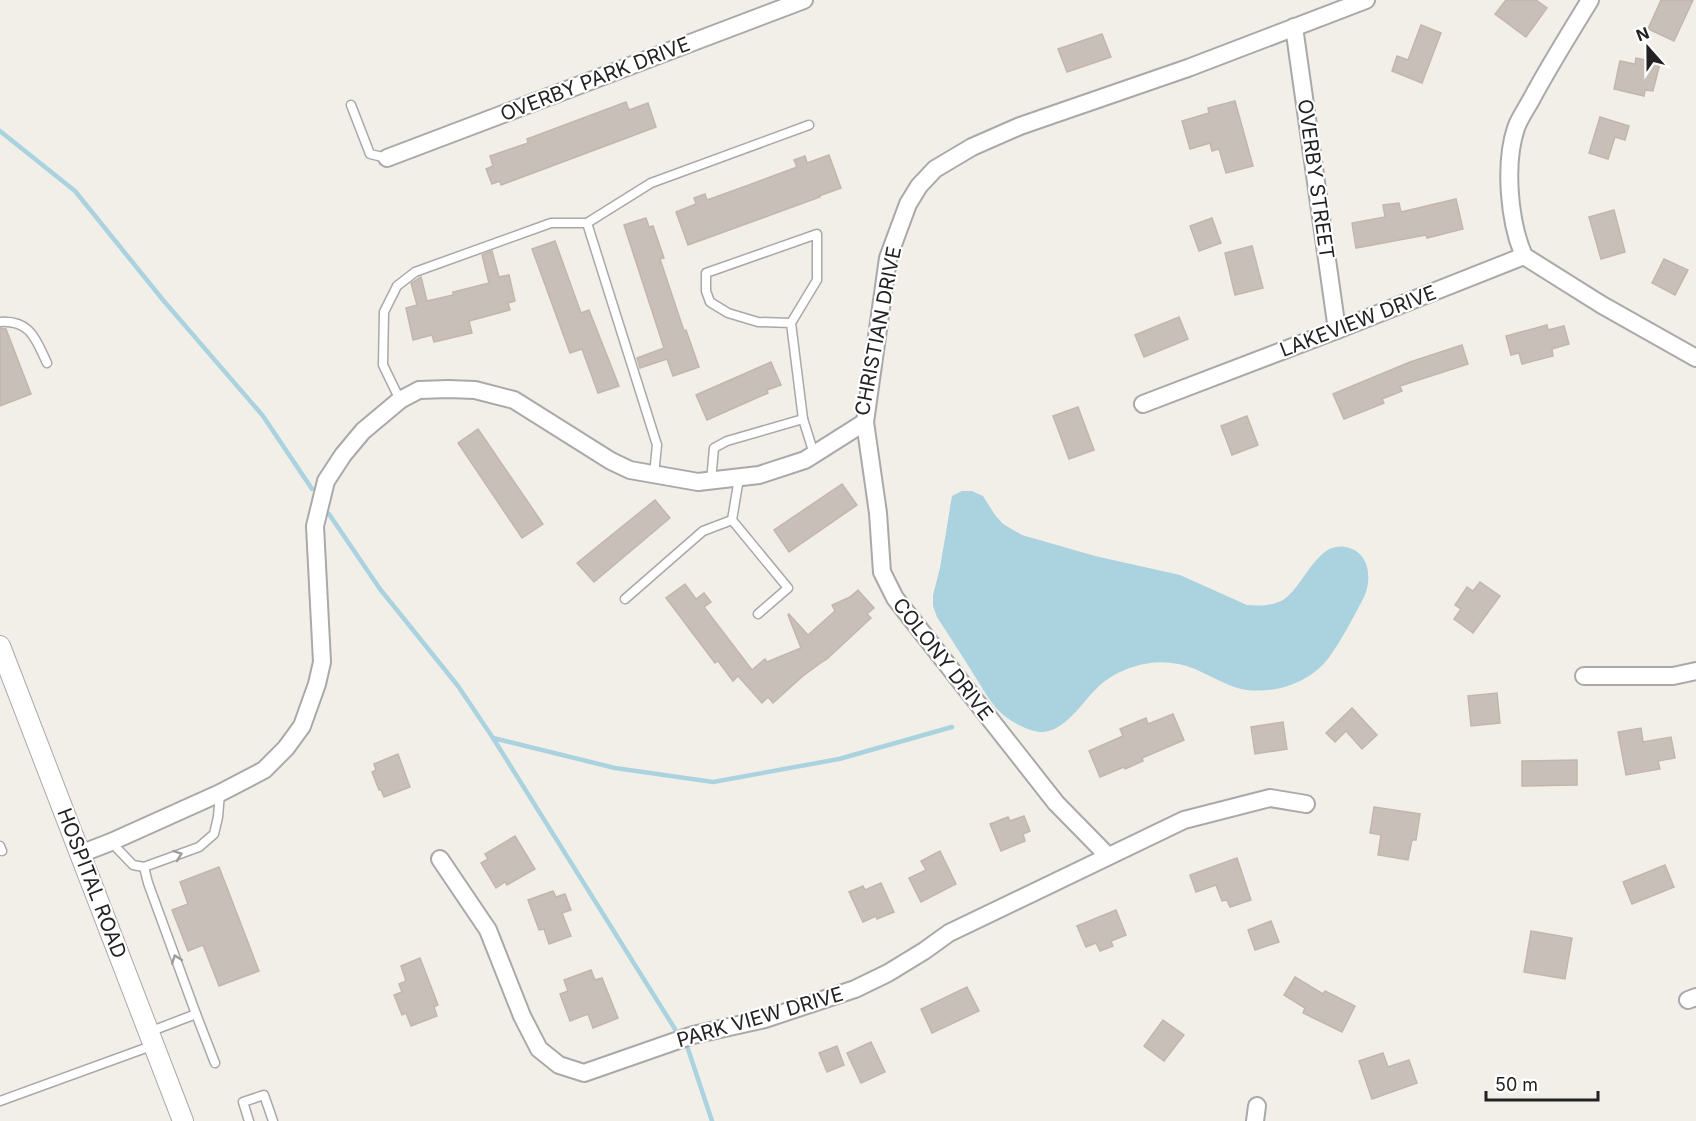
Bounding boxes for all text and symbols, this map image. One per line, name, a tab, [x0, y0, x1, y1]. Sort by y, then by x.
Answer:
north arrow	[1618, 18, 1678, 78]
text: N	[1633, 22, 1652, 46]
street label: OVERBY PARK DRIVE	[497, 32, 693, 126]
street label: OVERBY STREET	[1293, 98, 1339, 260]
street label: CHRISTIAN DRIVE	[850, 244, 906, 418]
street label: LAKEVIEW DRIVE	[1276, 280, 1440, 362]
street label: COLONY DRIVE	[888, 593, 998, 725]
street label: HOSPITAL ROAD	[52, 805, 132, 961]
one-way arrow	[172, 849, 183, 862]
one-way arrow	[170, 954, 183, 965]
street label: PARK VIEW DRIVE	[674, 982, 846, 1052]
scale bar	[1486, 1064, 1598, 1102]
text: 50 m	[1495, 1074, 1538, 1095]

